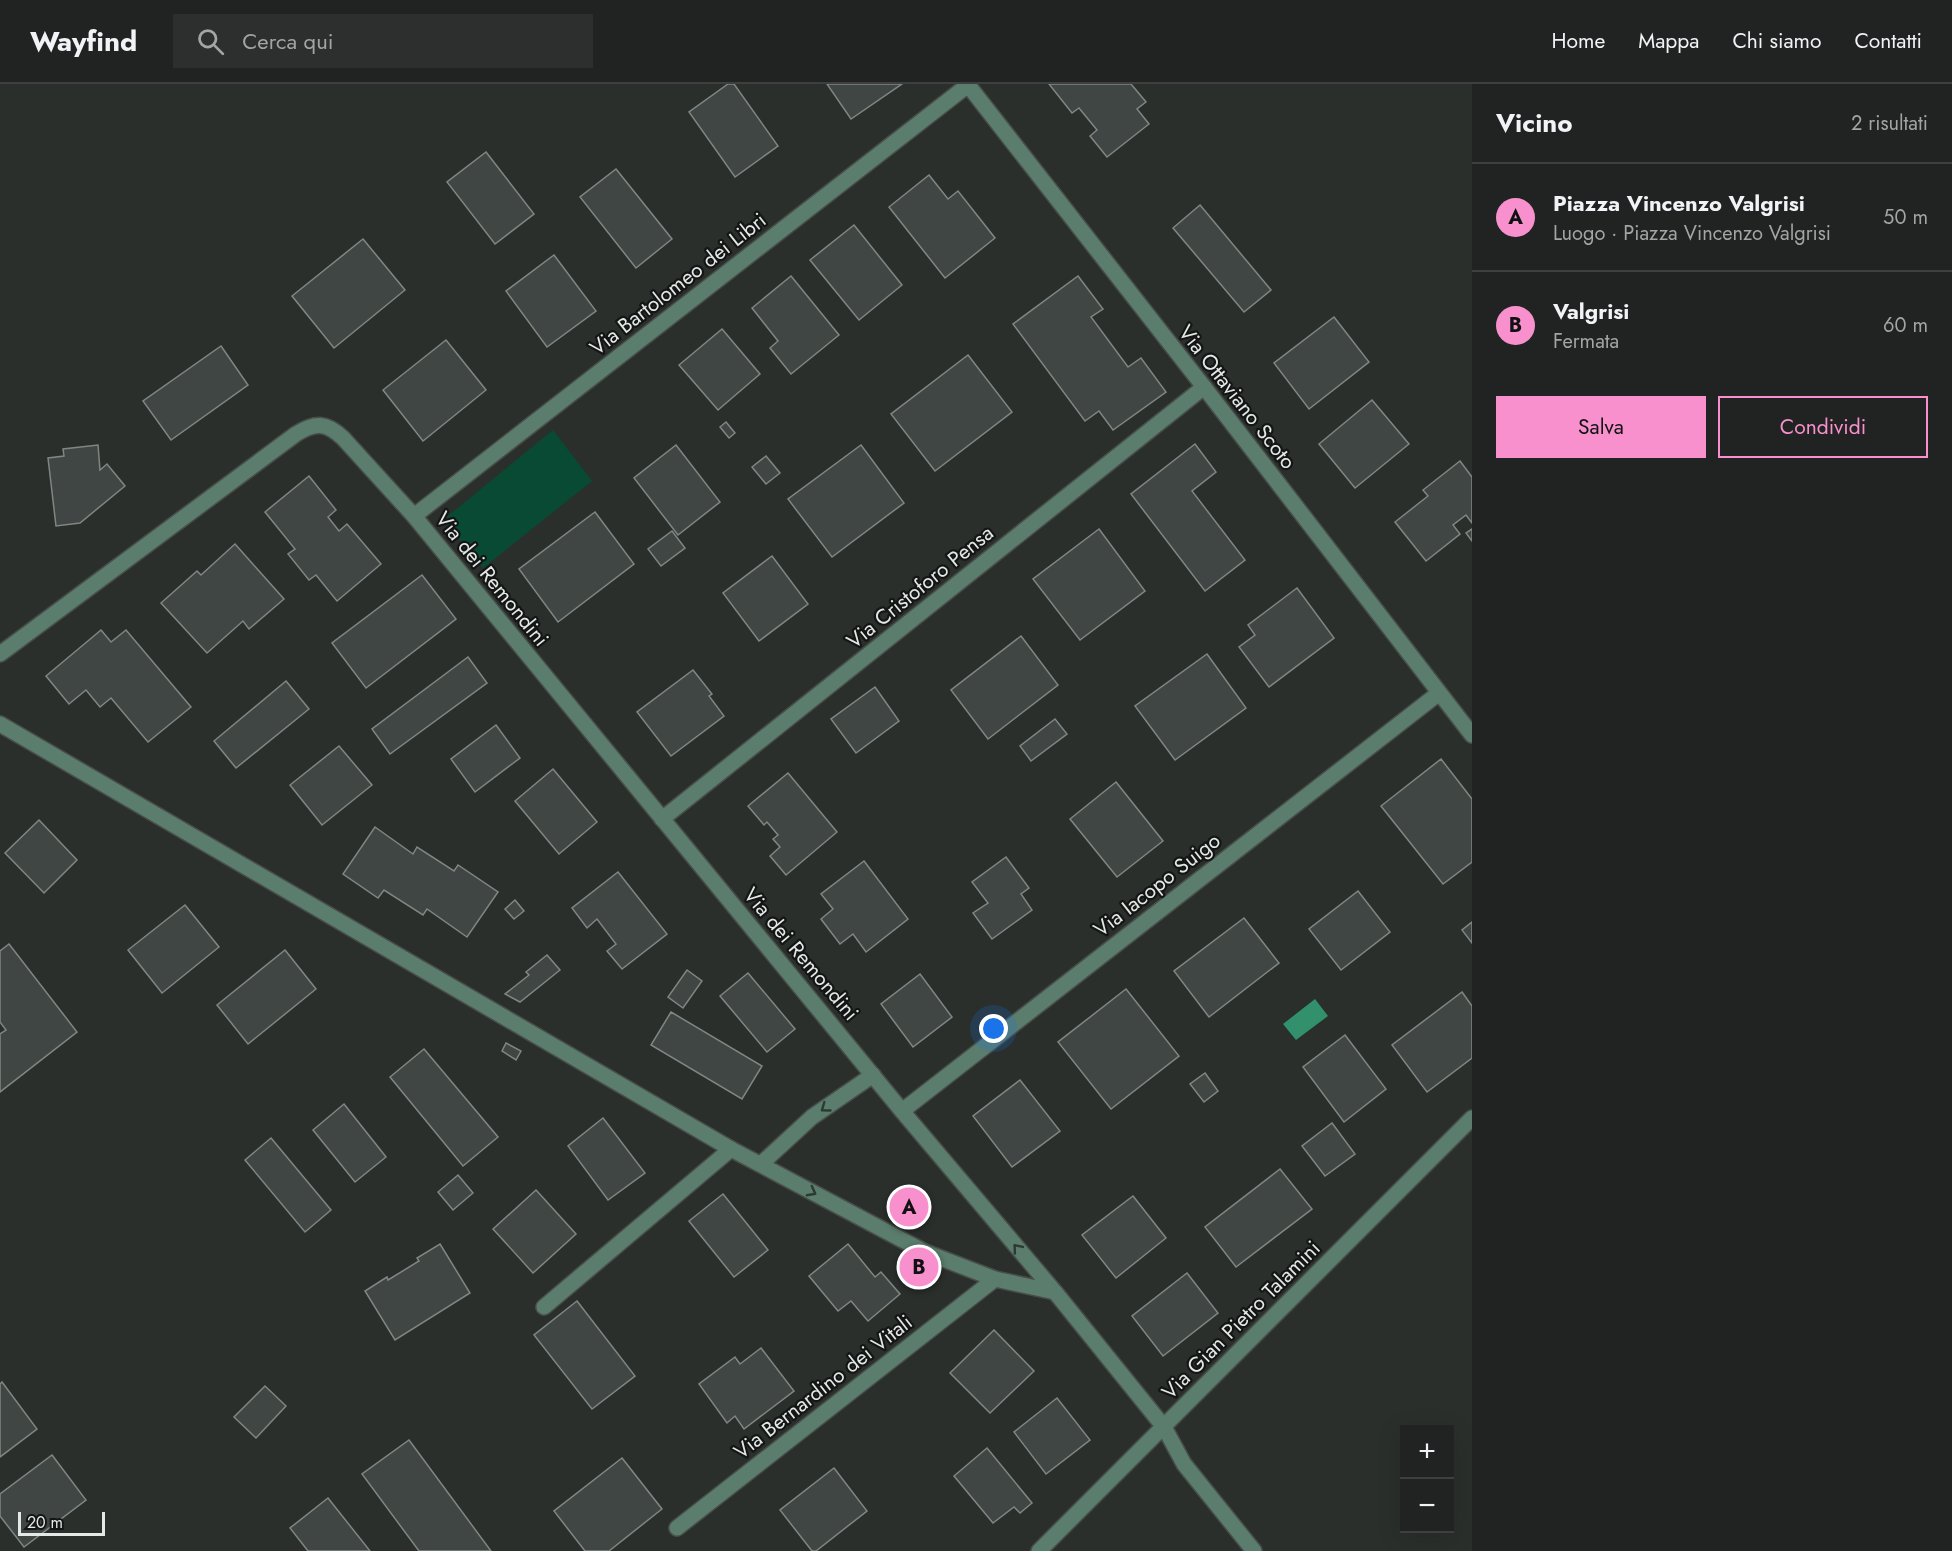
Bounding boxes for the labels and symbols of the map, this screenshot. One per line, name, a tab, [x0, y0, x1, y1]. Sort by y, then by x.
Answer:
street label: Via Bartolomeo dei Libri	[583, 206, 773, 362]
street label: Via Ottaviano Scoto	[1171, 319, 1303, 475]
street label: Via dei Remondini	[428, 505, 556, 653]
street label: Via Cristoforo Pensa	[840, 518, 1000, 656]
street label: Via Iacopo Suigo	[1087, 826, 1227, 944]
street label: Via dei Remondini	[736, 881, 866, 1027]
your location	[979, 1014, 1008, 1043]
one-way arrow	[820, 1101, 831, 1112]
pin: A	[890, 1184, 928, 1230]
one-way arrow	[806, 1185, 817, 1196]
street label: Via Gian Pietro Talamini	[1155, 1234, 1327, 1406]
pin: B	[900, 1244, 938, 1290]
one-way arrow	[1013, 1244, 1024, 1255]
street label: Via Bernardino dei Vitali	[727, 1308, 919, 1466]
scale bar	[18, 1509, 105, 1536]

